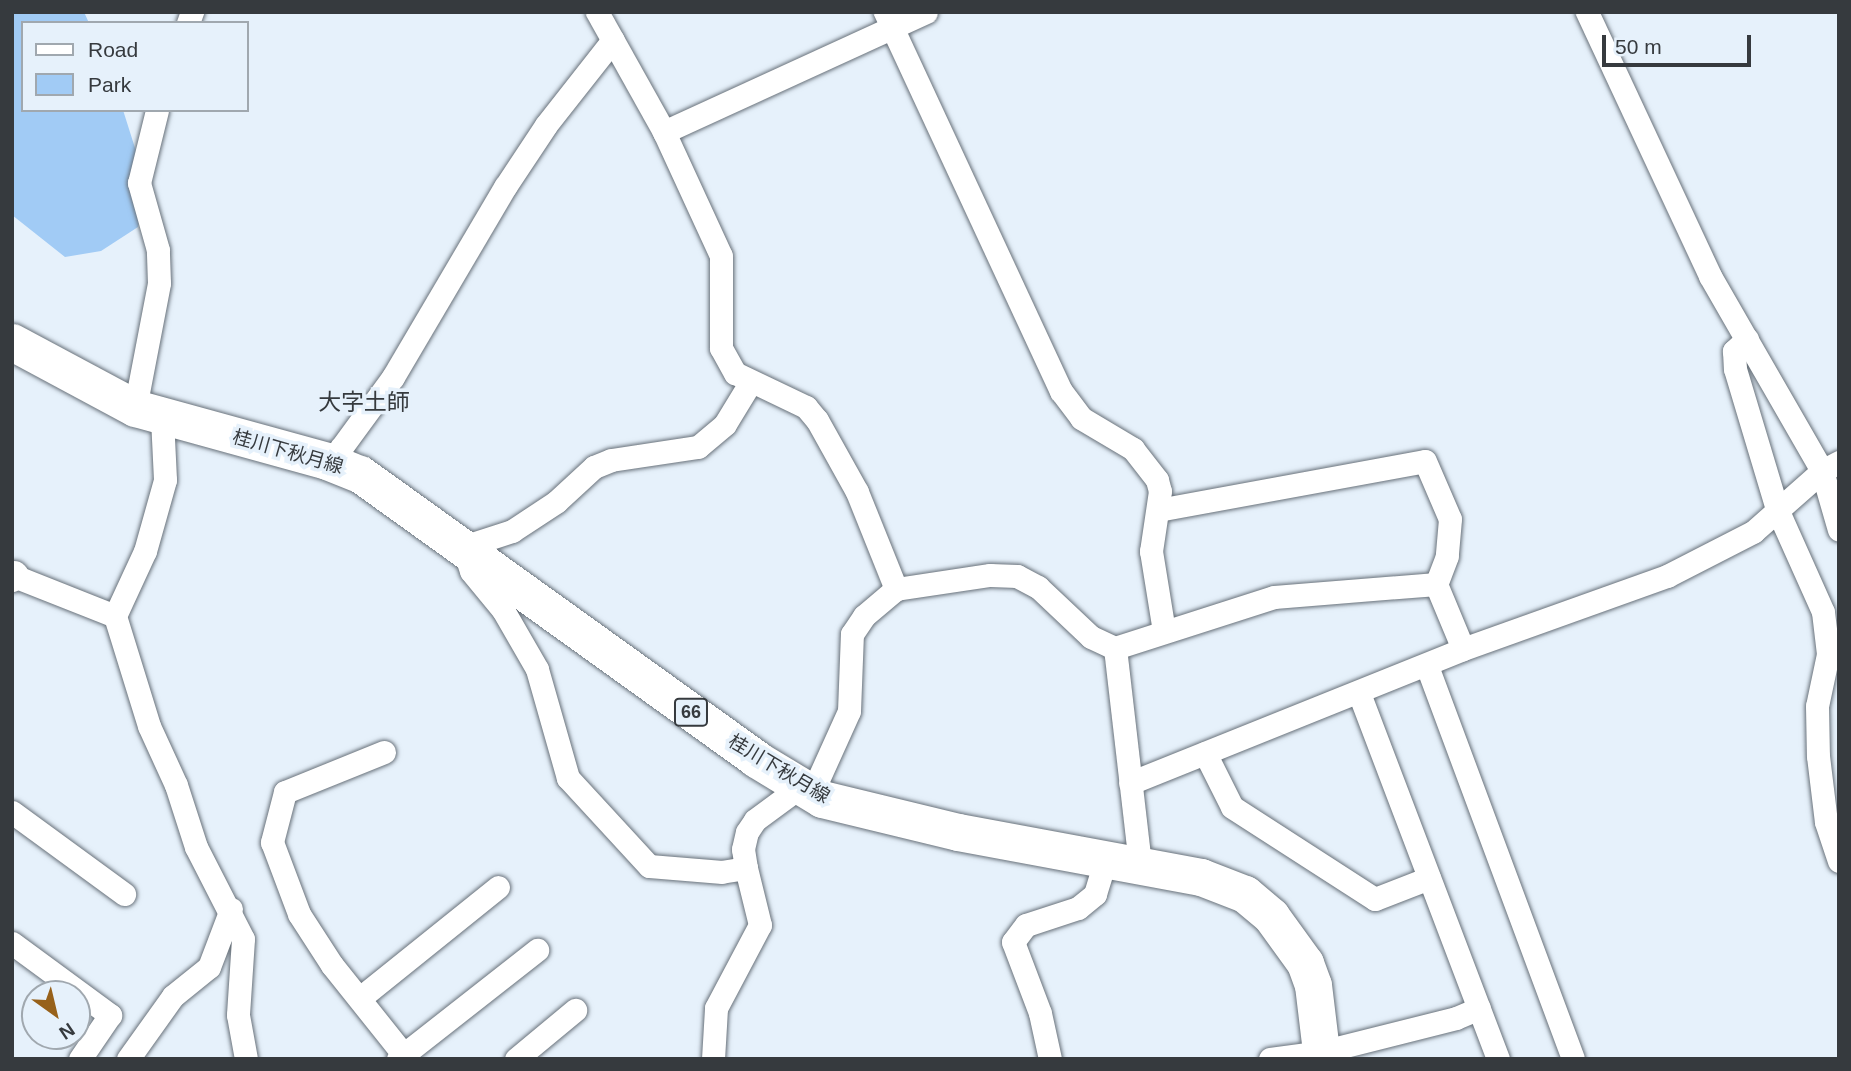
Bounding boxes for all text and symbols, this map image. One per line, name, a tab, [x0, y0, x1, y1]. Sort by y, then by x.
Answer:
legend	[21, 21, 248, 112]
scale bar	[1606, 21, 1755, 65]
text: 50 m	[1615, 35, 1662, 58]
text: Road	[88, 38, 138, 61]
text: Park	[88, 73, 131, 96]
district label: 大字土師	[318, 388, 410, 416]
street label: 桂川下秋月線	[230, 425, 346, 479]
road number: 66	[674, 698, 708, 726]
street label: 桂川下秋月線	[724, 730, 834, 808]
north arrow	[21, 980, 91, 1050]
text: N	[55, 1019, 78, 1044]

